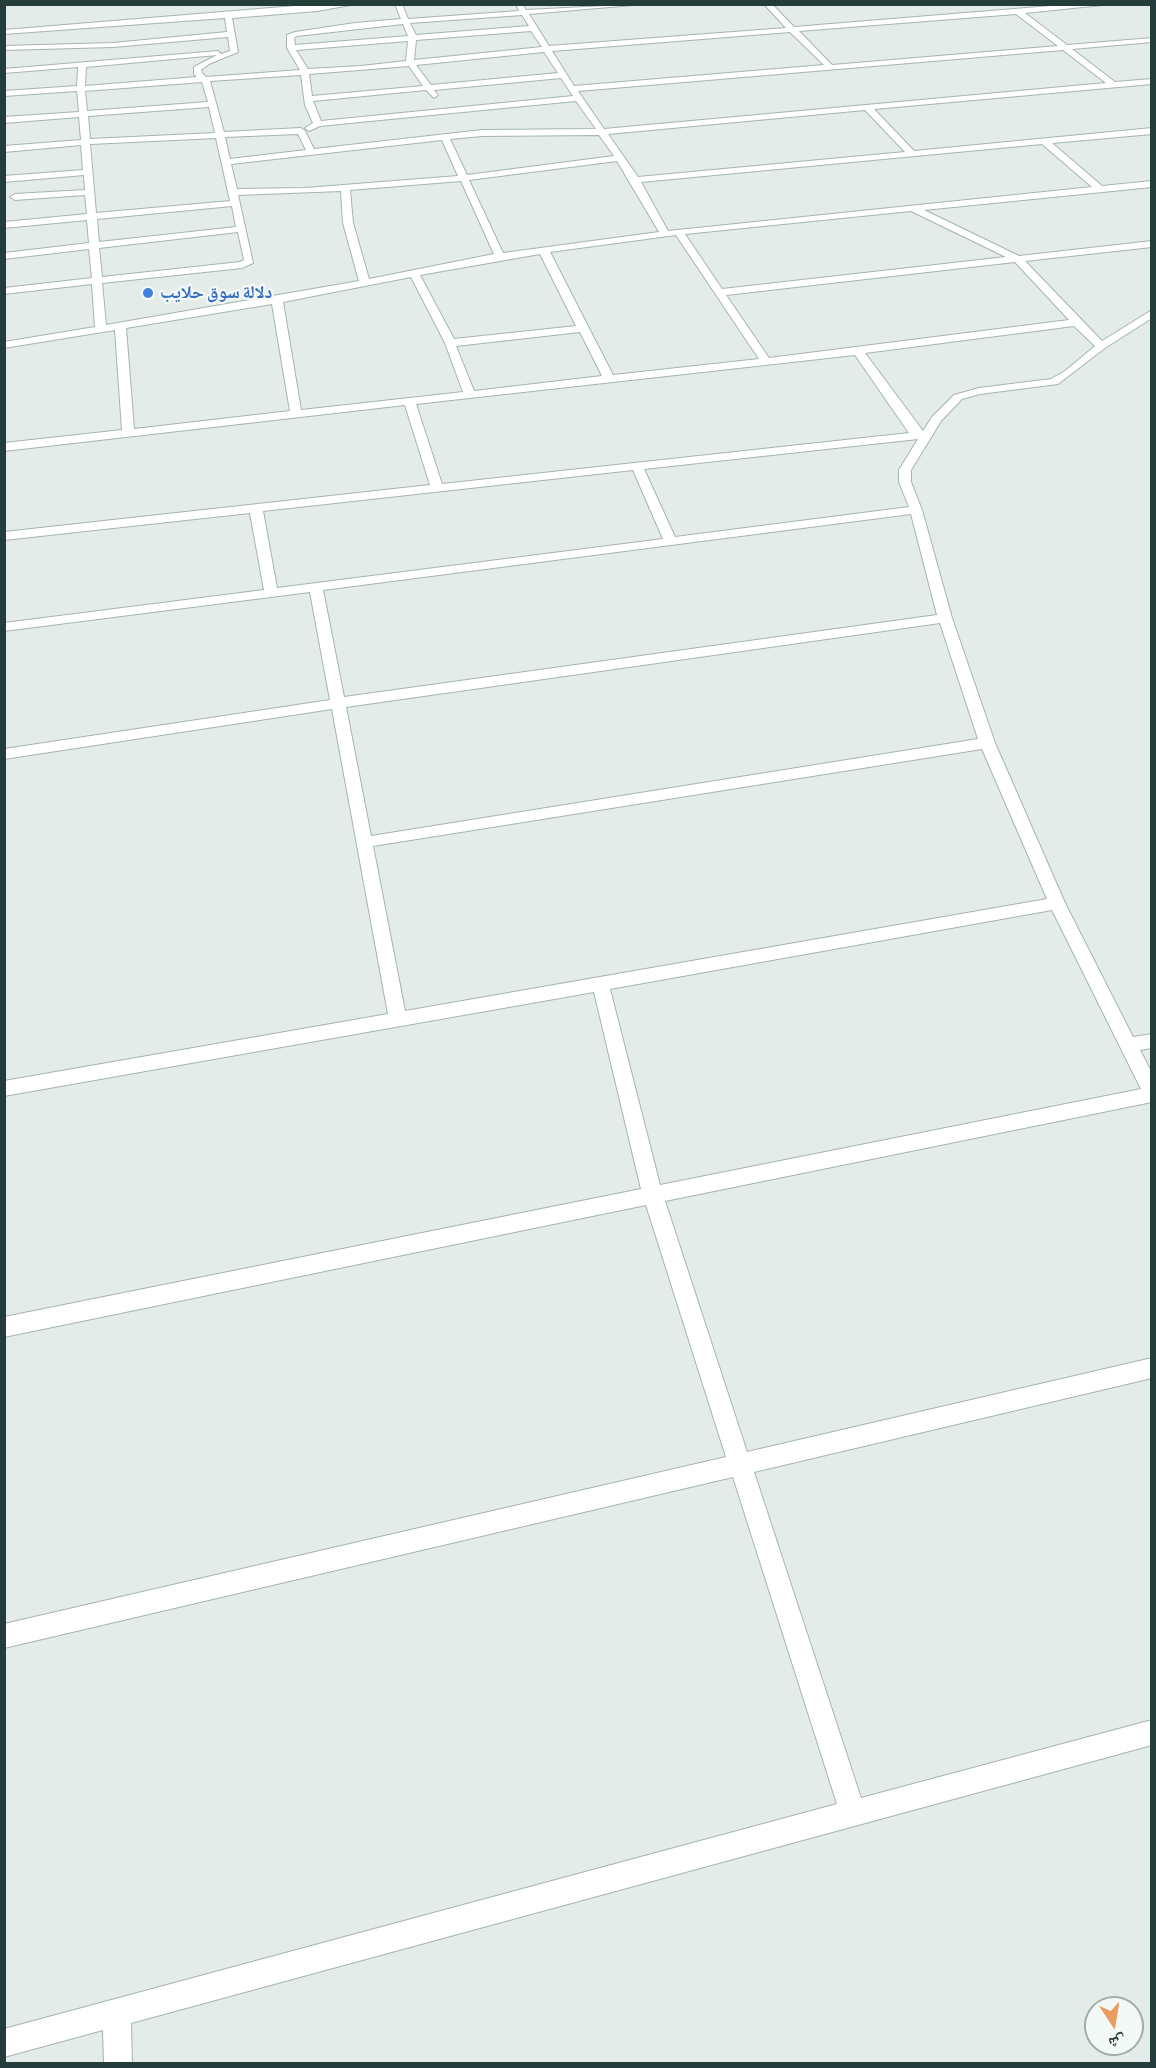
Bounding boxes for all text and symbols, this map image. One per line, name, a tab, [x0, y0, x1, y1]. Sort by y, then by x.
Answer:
place label: دلالة سوق حلايب	[160, 282, 272, 304]
marker: دلالة سوق حلايب	[141, 286, 155, 300]
north arrow	[1084, 1996, 1144, 2056]
text: ش	[1107, 2032, 1127, 2051]

